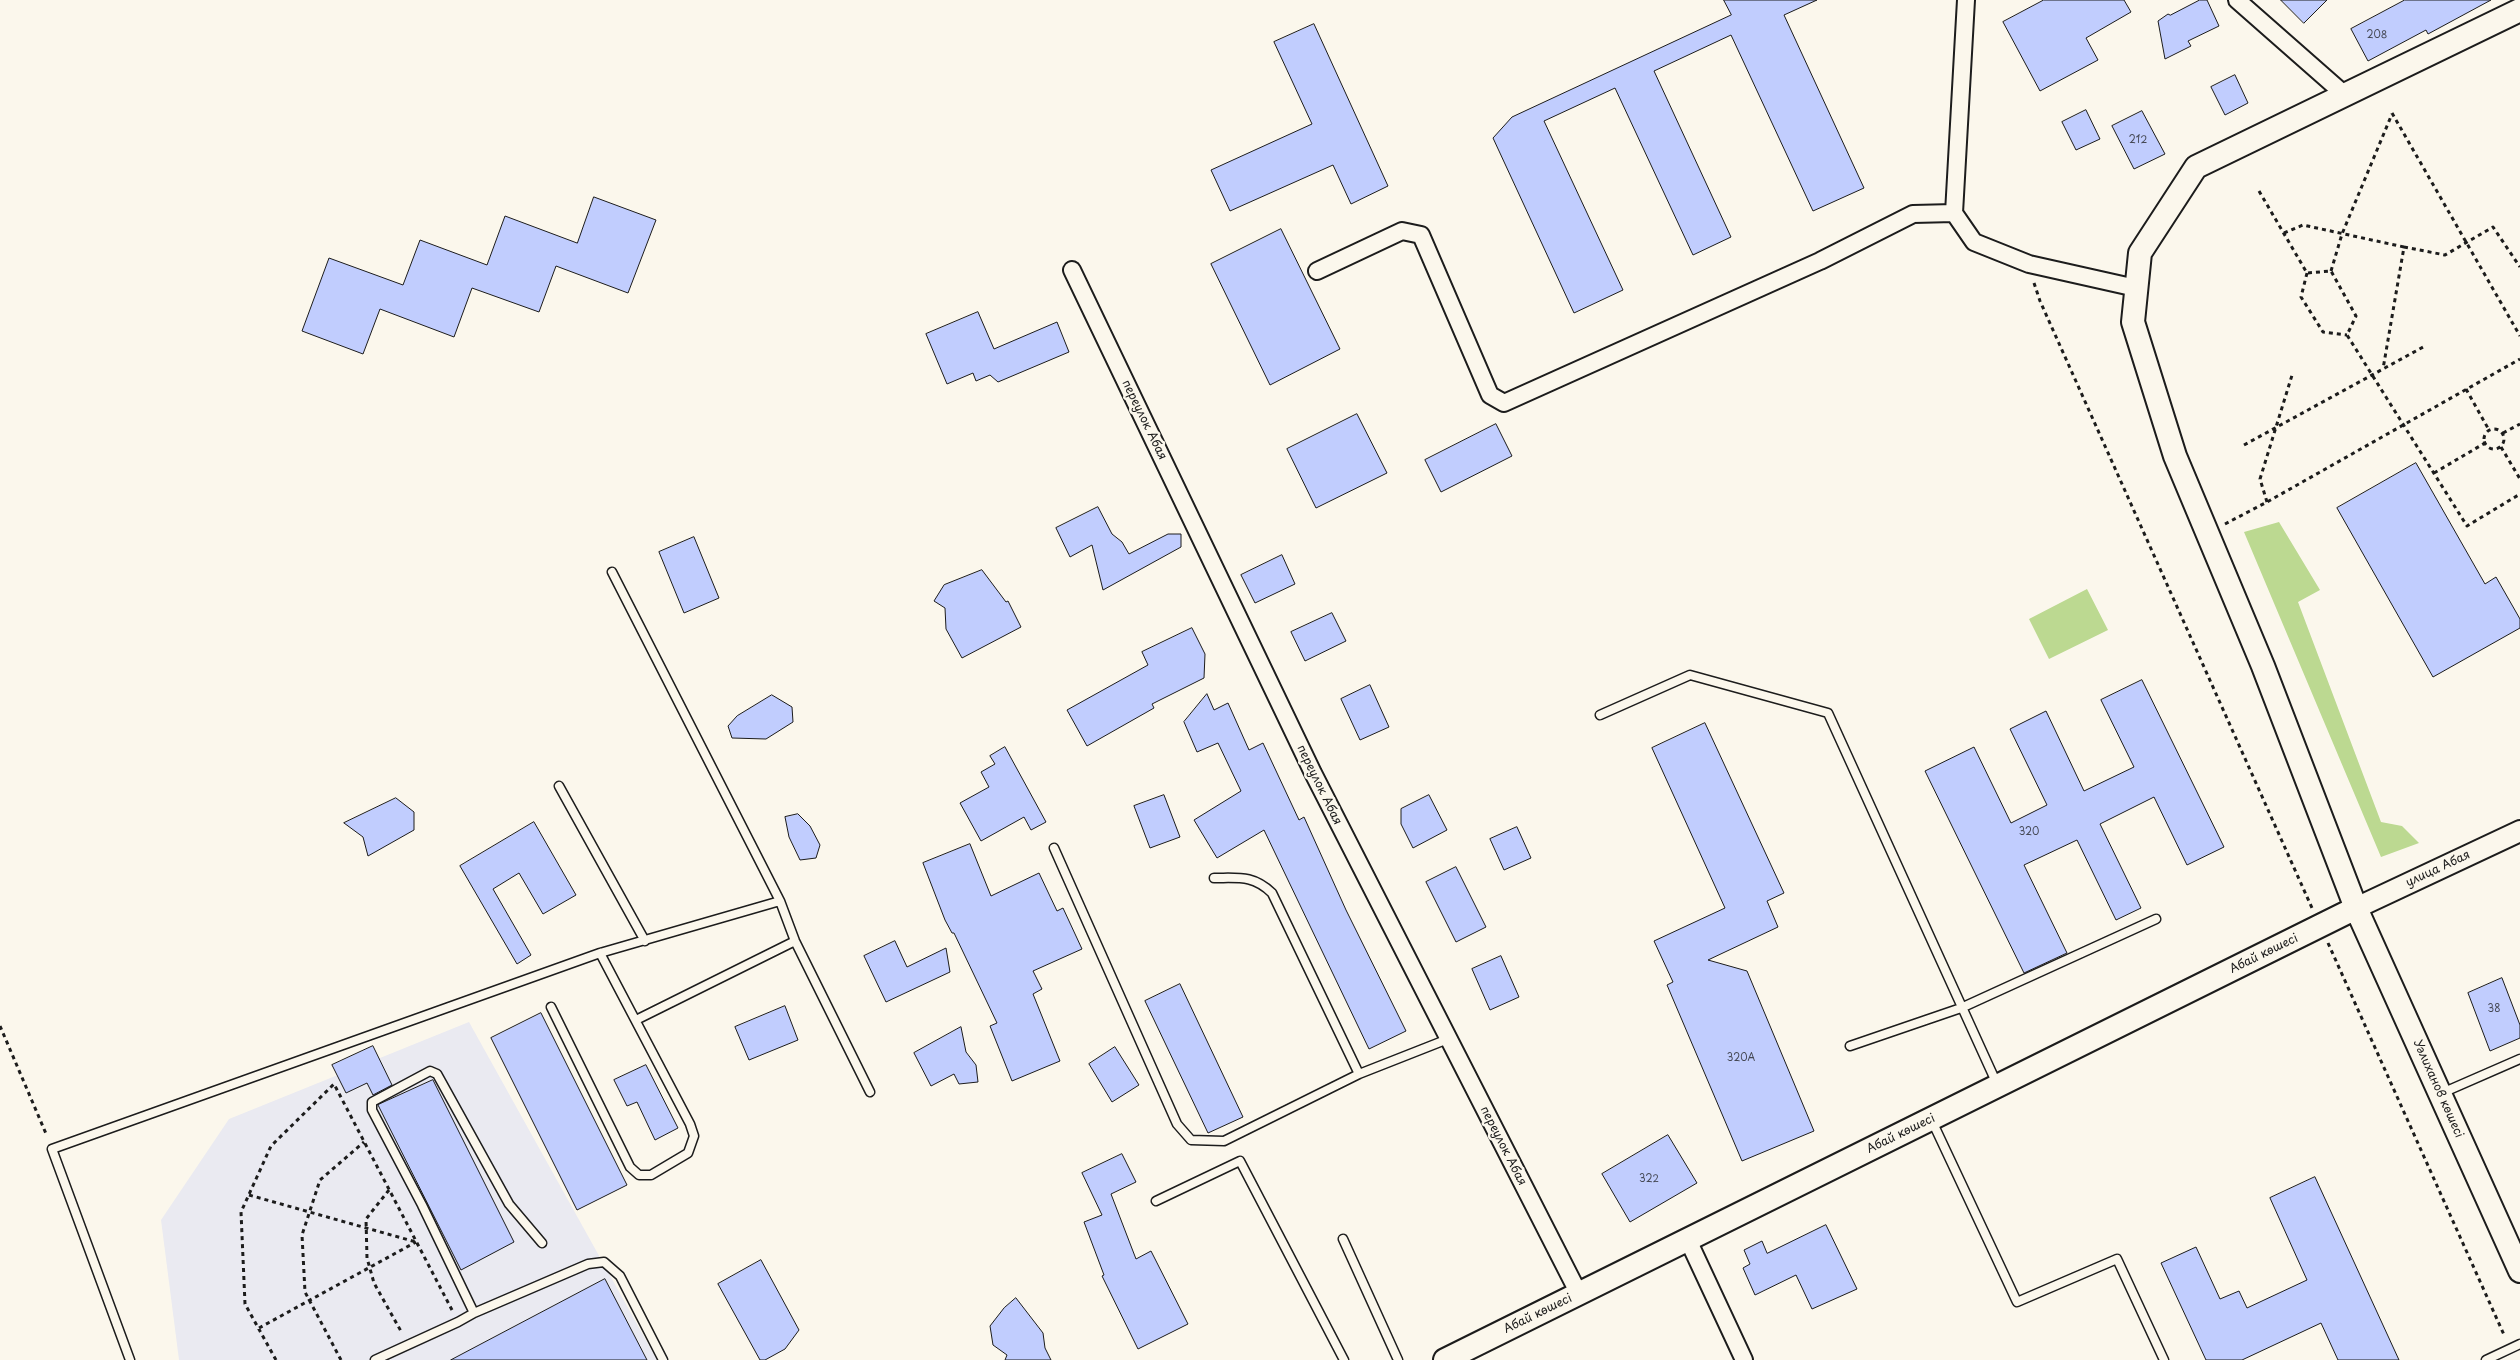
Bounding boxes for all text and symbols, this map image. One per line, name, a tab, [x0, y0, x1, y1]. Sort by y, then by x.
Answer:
house number: 208	[2367, 29, 2387, 41]
house number: 212	[2129, 134, 2147, 146]
street label: переулок Абая	[1118, 378, 1170, 462]
street label: переулок Абая	[1293, 743, 1345, 827]
house number: 320	[2019, 826, 2039, 838]
street label: улица Абая	[2403, 848, 2473, 890]
street label: Абай көшесі	[2227, 931, 2301, 977]
house number: 38	[2488, 1003, 2500, 1015]
street label: Уәлиханов көшесі	[2410, 1038, 2466, 1140]
house number: 320А	[1727, 1052, 1755, 1064]
street label: переулок Абая	[1477, 1104, 1529, 1188]
street label: Абай көшесі	[1864, 1111, 1938, 1157]
house number: 322	[1639, 1173, 1659, 1185]
street label: Абай көшесі	[1501, 1291, 1575, 1337]

